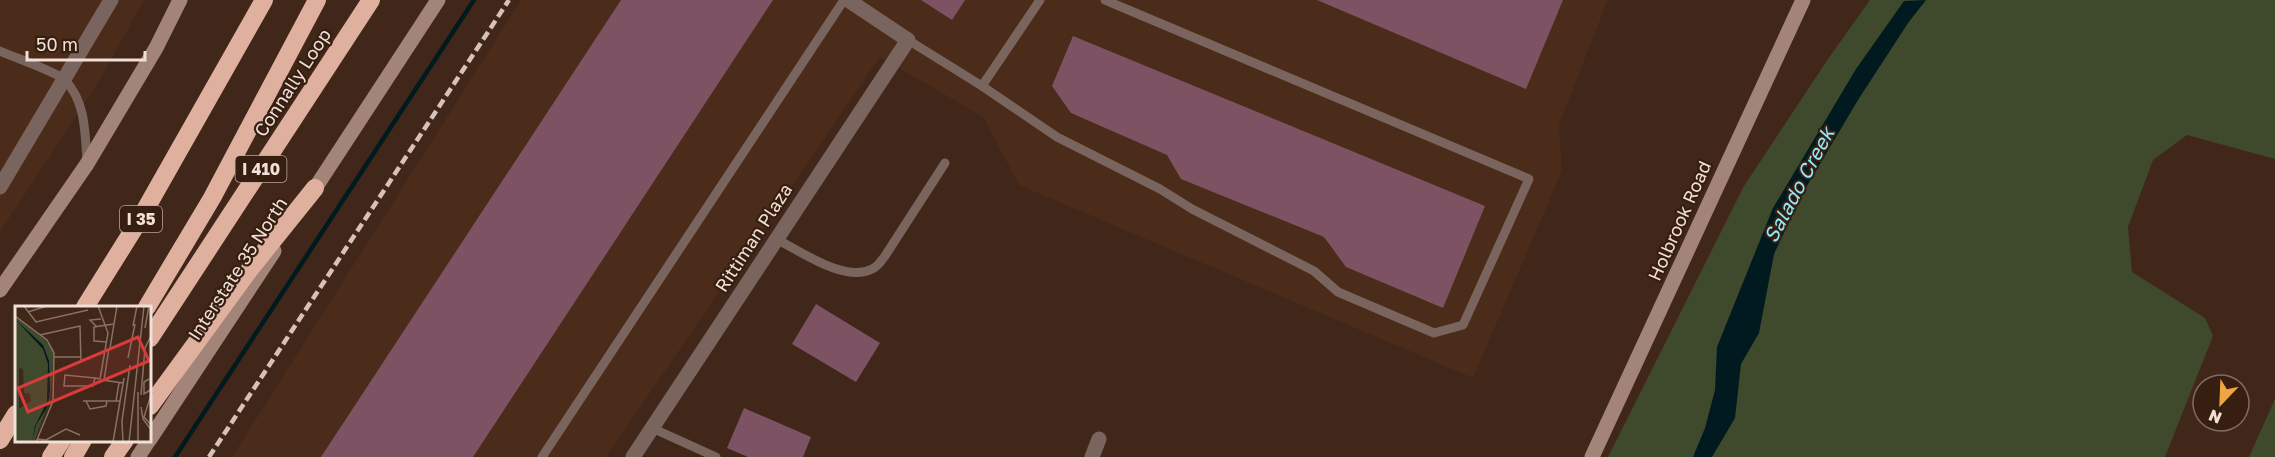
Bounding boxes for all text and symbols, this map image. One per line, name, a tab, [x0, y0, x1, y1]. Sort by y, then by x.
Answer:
scale bar	[27, 24, 146, 62]
street label: Connally Loop	[249, 25, 335, 140]
text: 50 m	[36, 33, 78, 55]
water label: Salado Creek	[1758, 121, 1840, 246]
road number: I 410	[236, 156, 286, 182]
street label: Holbrook Road	[1643, 157, 1715, 284]
street label: Rittiman Plaza	[710, 179, 796, 296]
street label: Interstate 35 North	[183, 193, 292, 344]
road number: I 35	[120, 206, 162, 232]
inset map	[15, 306, 152, 442]
north arrow	[2191, 373, 2251, 433]
text: N	[2206, 405, 2225, 428]

